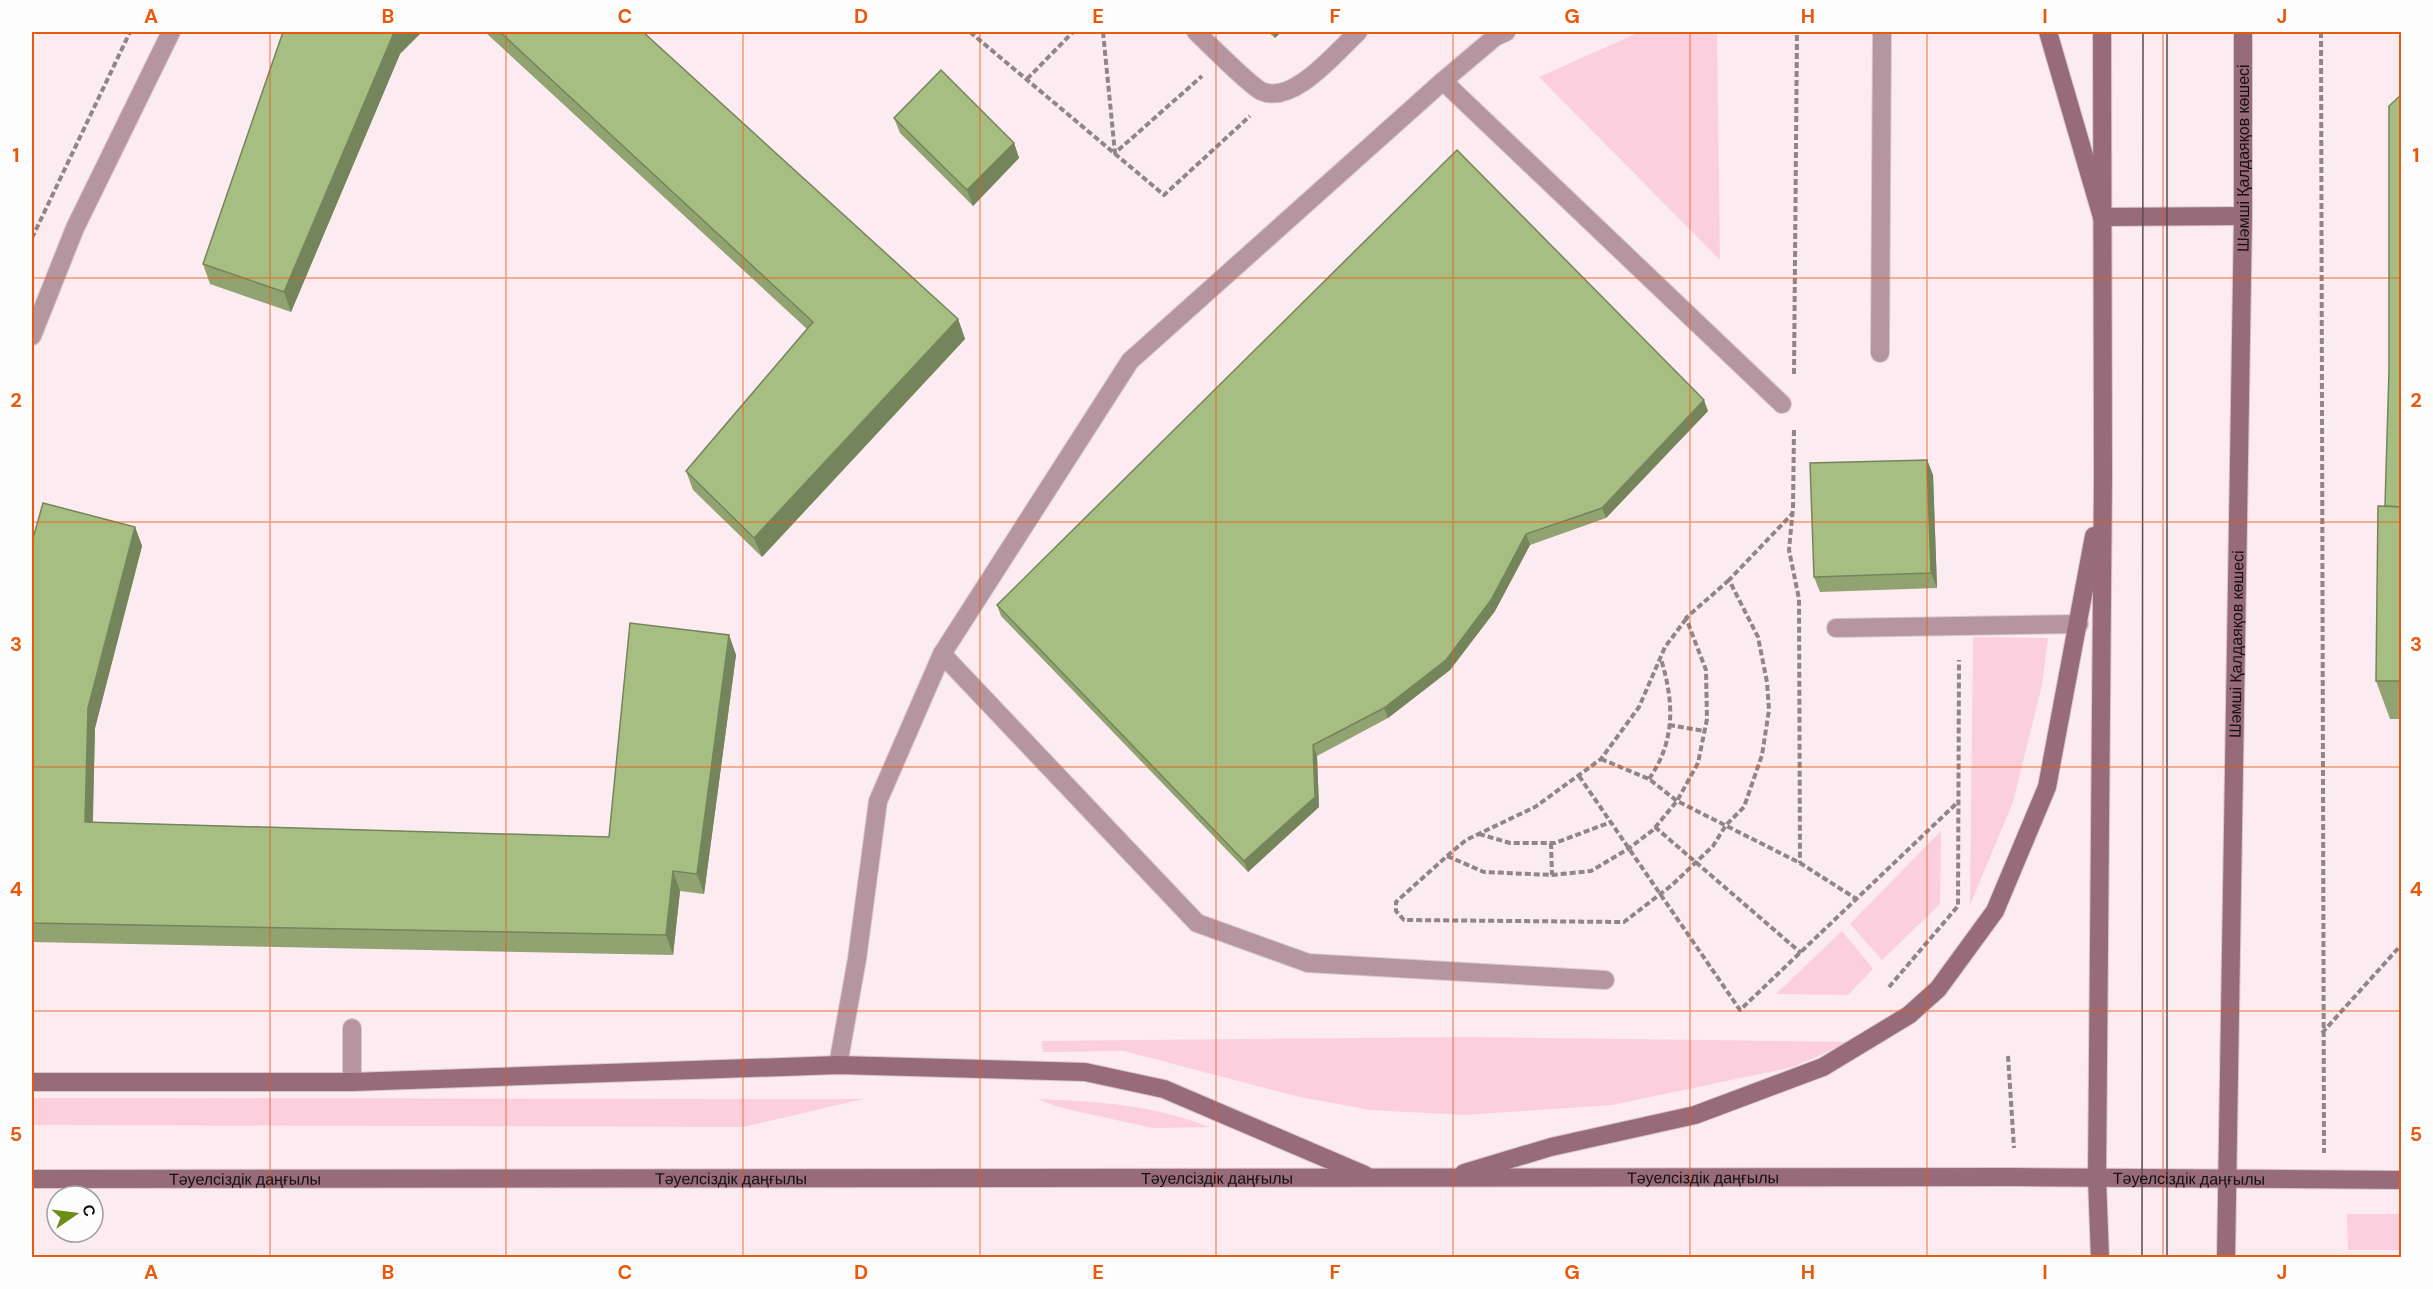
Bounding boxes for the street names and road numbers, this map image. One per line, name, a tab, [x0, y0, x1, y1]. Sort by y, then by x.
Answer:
street label: Шәмші Қалдаяқов көшесі	[2232, 64, 2254, 252]
street label: Шәмші Қалдаяқов көшесі	[2224, 550, 2249, 738]
street label: Тәуелсіздік даңғылы	[1627, 1167, 1779, 1188]
street label: Тәуелсіздік даңғылы	[655, 1168, 807, 1189]
street label: Тәуелсіздік даңғылы	[1141, 1168, 1293, 1189]
street label: Тәуелсіздік даңғылы	[2113, 1168, 2265, 1190]
street label: Тәуелсіздік даңғылы	[169, 1169, 321, 1190]

